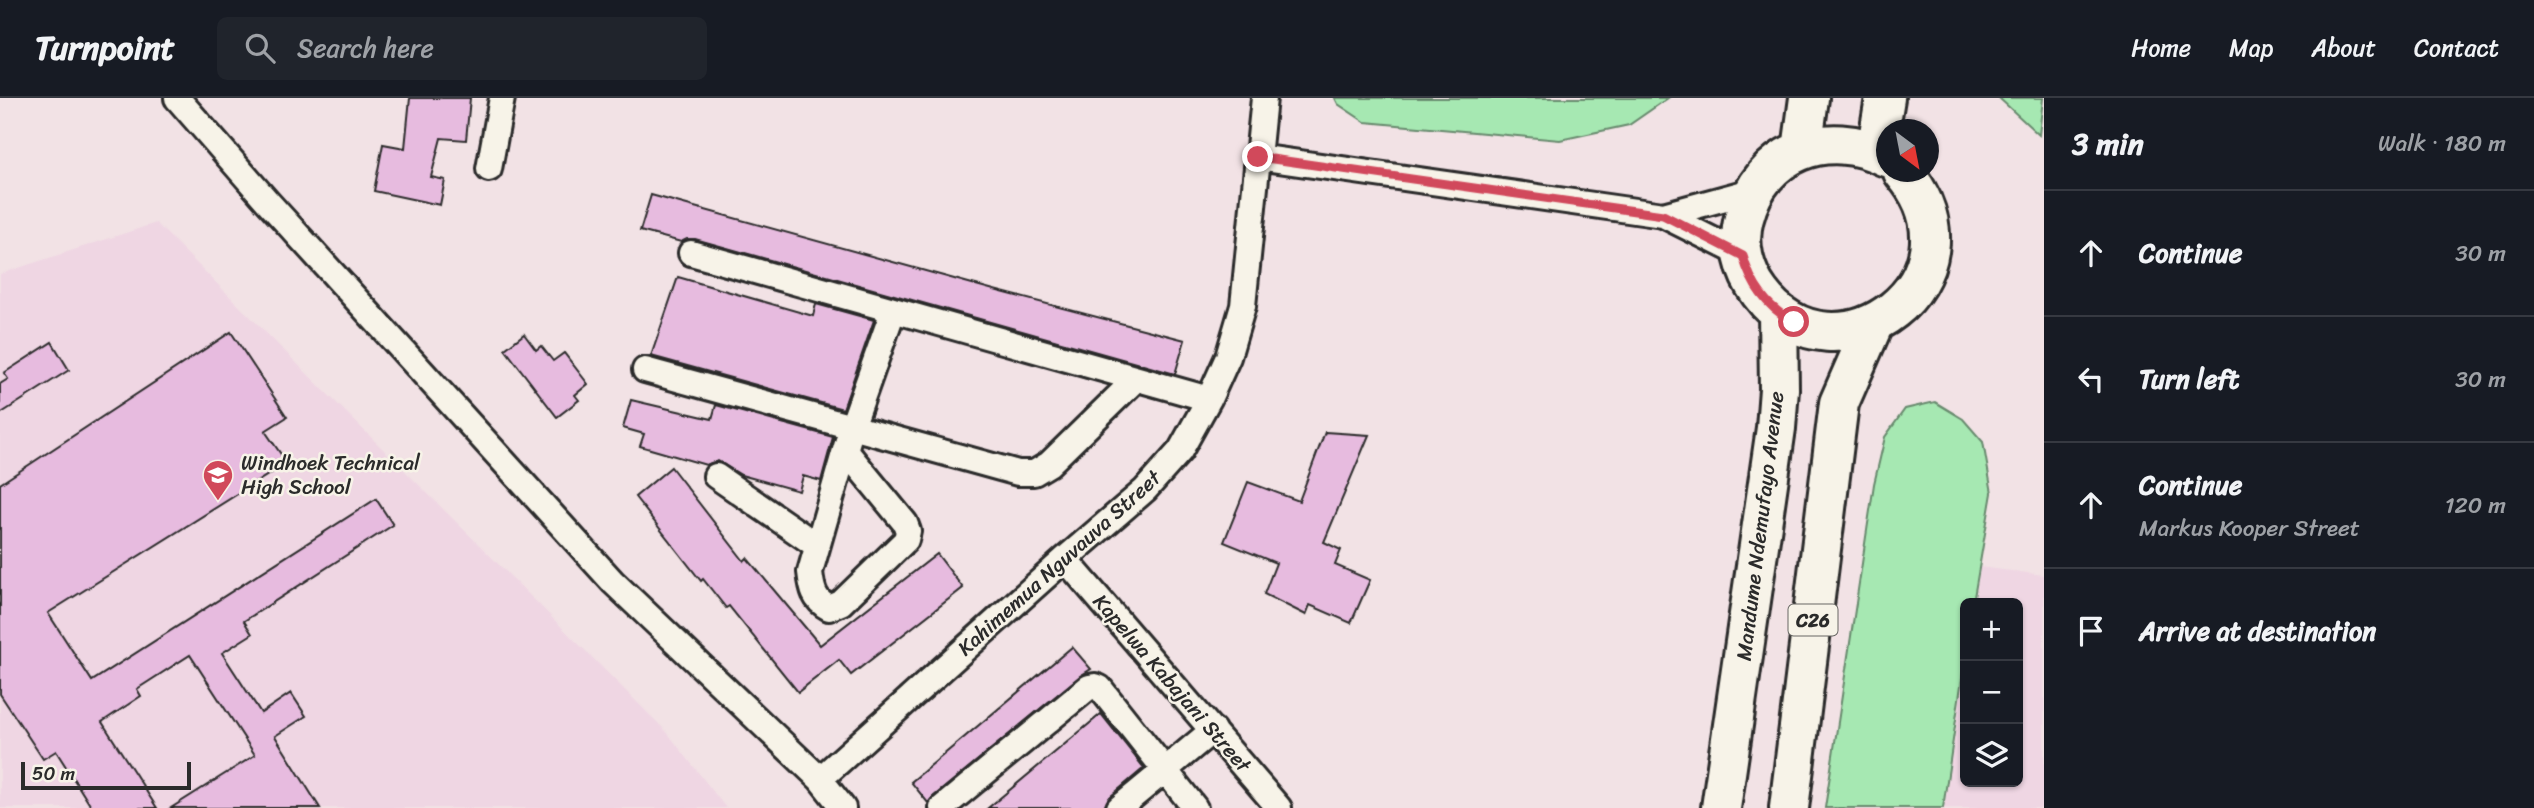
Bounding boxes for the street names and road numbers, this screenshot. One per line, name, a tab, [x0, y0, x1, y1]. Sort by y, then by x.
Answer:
street label: Mandume Ndemufayo Avenue	[1725, 389, 1795, 663]
street label: Kahimemua Nguvauva Street	[948, 459, 1171, 666]
street label: Kapelwa Kabajani Street	[1083, 585, 1262, 782]
road number: C26	[1788, 604, 1838, 636]

